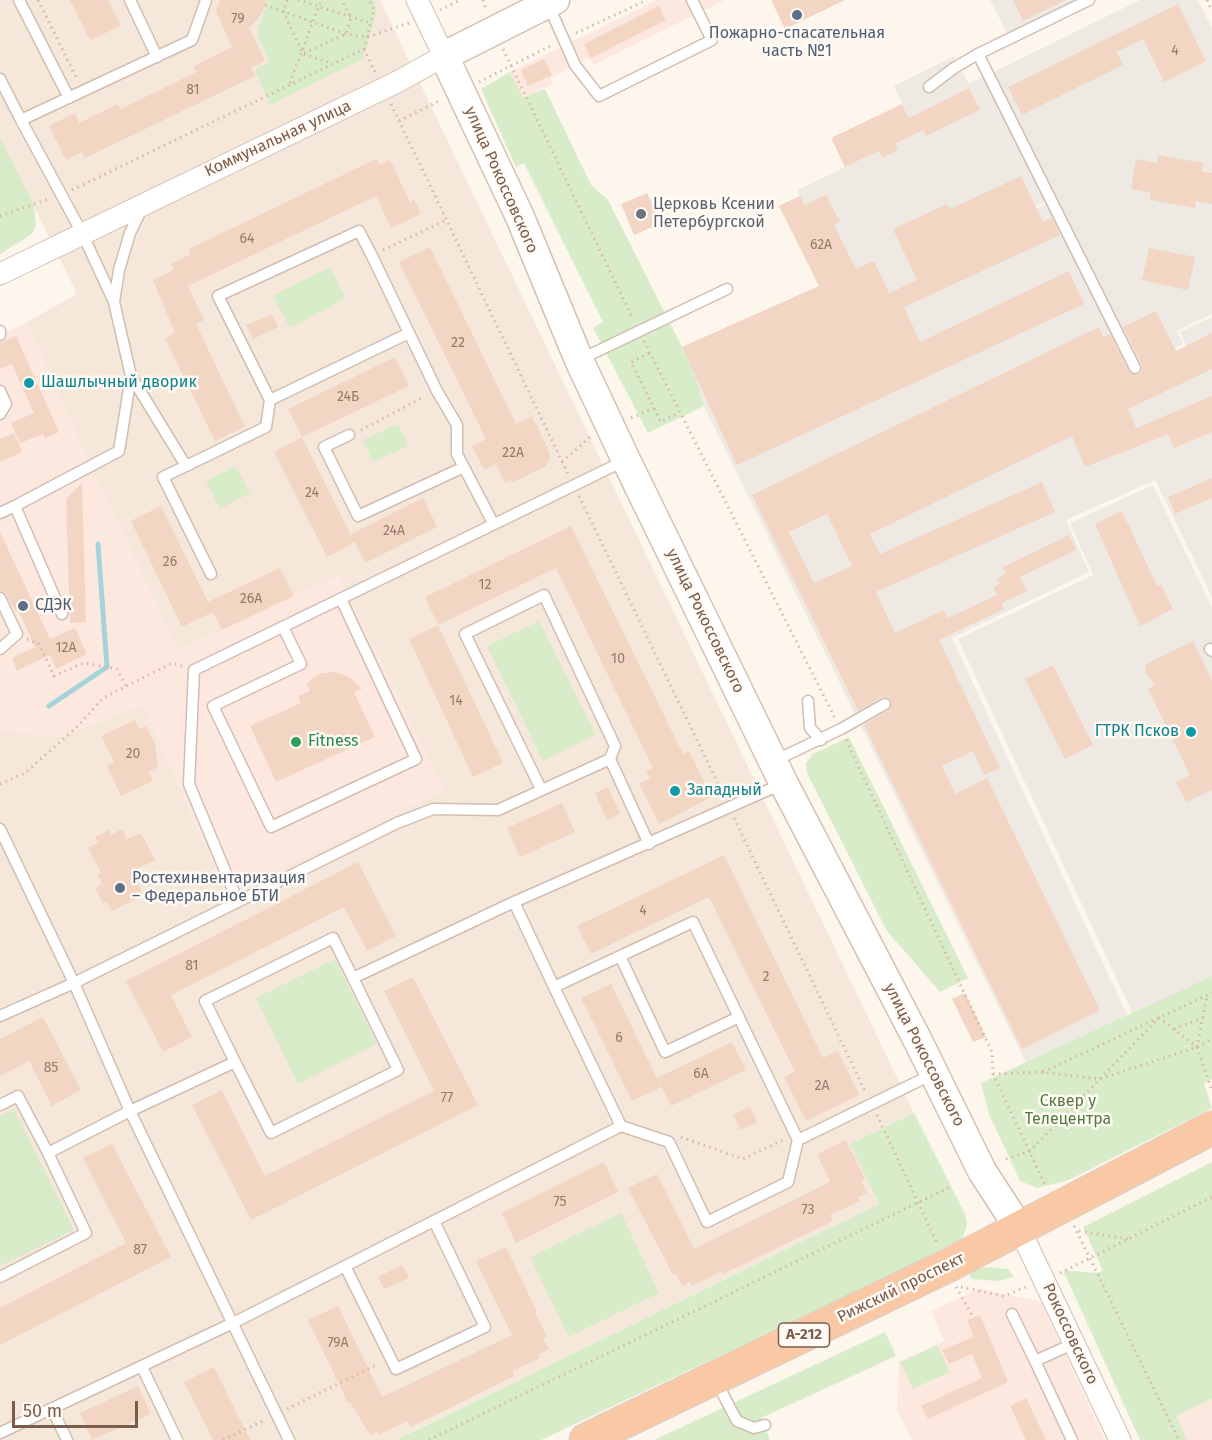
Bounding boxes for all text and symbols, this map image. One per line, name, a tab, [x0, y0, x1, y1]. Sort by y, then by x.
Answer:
marker: Пожарно-спасательная часть №1	[790, 8, 804, 22]
house number: 79	[231, 11, 245, 27]
place label: Пожарно-спасательная часть №1	[709, 24, 885, 62]
house number: 4	[1171, 43, 1179, 59]
house number: 81	[186, 82, 200, 98]
street label: Коммунальная улица	[202, 97, 354, 181]
street label: улица Рокоссовского	[460, 104, 542, 256]
place label: Церковь Ксении Петербургской	[653, 195, 775, 233]
marker: Церковь Ксении Петербургской	[634, 207, 648, 221]
house number: 64	[240, 231, 254, 247]
house number: 62А	[810, 237, 832, 253]
house number: 22	[451, 335, 465, 351]
place label: Шашлычный дворик	[41, 373, 197, 393]
marker: Шашлычный дворик	[22, 376, 36, 390]
house number: 24Б	[337, 389, 359, 405]
house number: 22А	[502, 445, 524, 461]
house number: 24	[305, 485, 319, 501]
house number: 24А	[383, 523, 405, 539]
street label: улица Рокоссовского	[662, 546, 748, 696]
house number: 26	[163, 554, 177, 570]
house number: 12	[479, 577, 491, 593]
house number: 26А	[240, 591, 262, 607]
place label: СДЭК	[35, 596, 72, 616]
marker: СДЭК	[16, 599, 30, 613]
house number: 12А	[55, 640, 77, 656]
house number: 10	[611, 651, 625, 667]
house number: 14	[449, 693, 463, 709]
place label: ГТРК Псков	[1095, 722, 1179, 742]
marker: ГТРК Псков	[1184, 725, 1198, 739]
place label: Fitness	[308, 732, 358, 752]
marker: Fitness	[289, 735, 303, 749]
house number: 20	[126, 746, 140, 762]
place label: Западный	[687, 781, 762, 801]
marker: Западный	[668, 784, 682, 798]
place label: Ростехинвентаризация – Федеральное БТИ	[132, 869, 306, 907]
marker: Ростехинвентаризация – Федеральное БТИ	[113, 881, 127, 895]
house number: 4	[639, 903, 647, 919]
house number: 81	[185, 958, 199, 974]
house number: 2	[763, 969, 769, 985]
street label: улица Рокоссовского	[879, 980, 969, 1130]
house number: 6	[615, 1030, 623, 1046]
house number: 85	[44, 1060, 58, 1076]
house number: 6А	[693, 1066, 709, 1082]
house number: 2А	[815, 1078, 829, 1094]
house number: 77	[441, 1090, 453, 1106]
park label: Сквер у Телецентра	[1025, 1092, 1111, 1130]
house number: 75	[553, 1194, 567, 1210]
house number: 73	[801, 1202, 815, 1218]
house number: 87	[133, 1242, 147, 1258]
street label: Рижский проспект	[834, 1249, 968, 1327]
street label: Рокоссовского	[1038, 1280, 1102, 1388]
road number: А-212	[778, 1323, 830, 1347]
house number: 79А	[327, 1335, 349, 1351]
scale bar	[15, 1389, 141, 1427]
text: 50 m	[23, 1400, 62, 1422]

